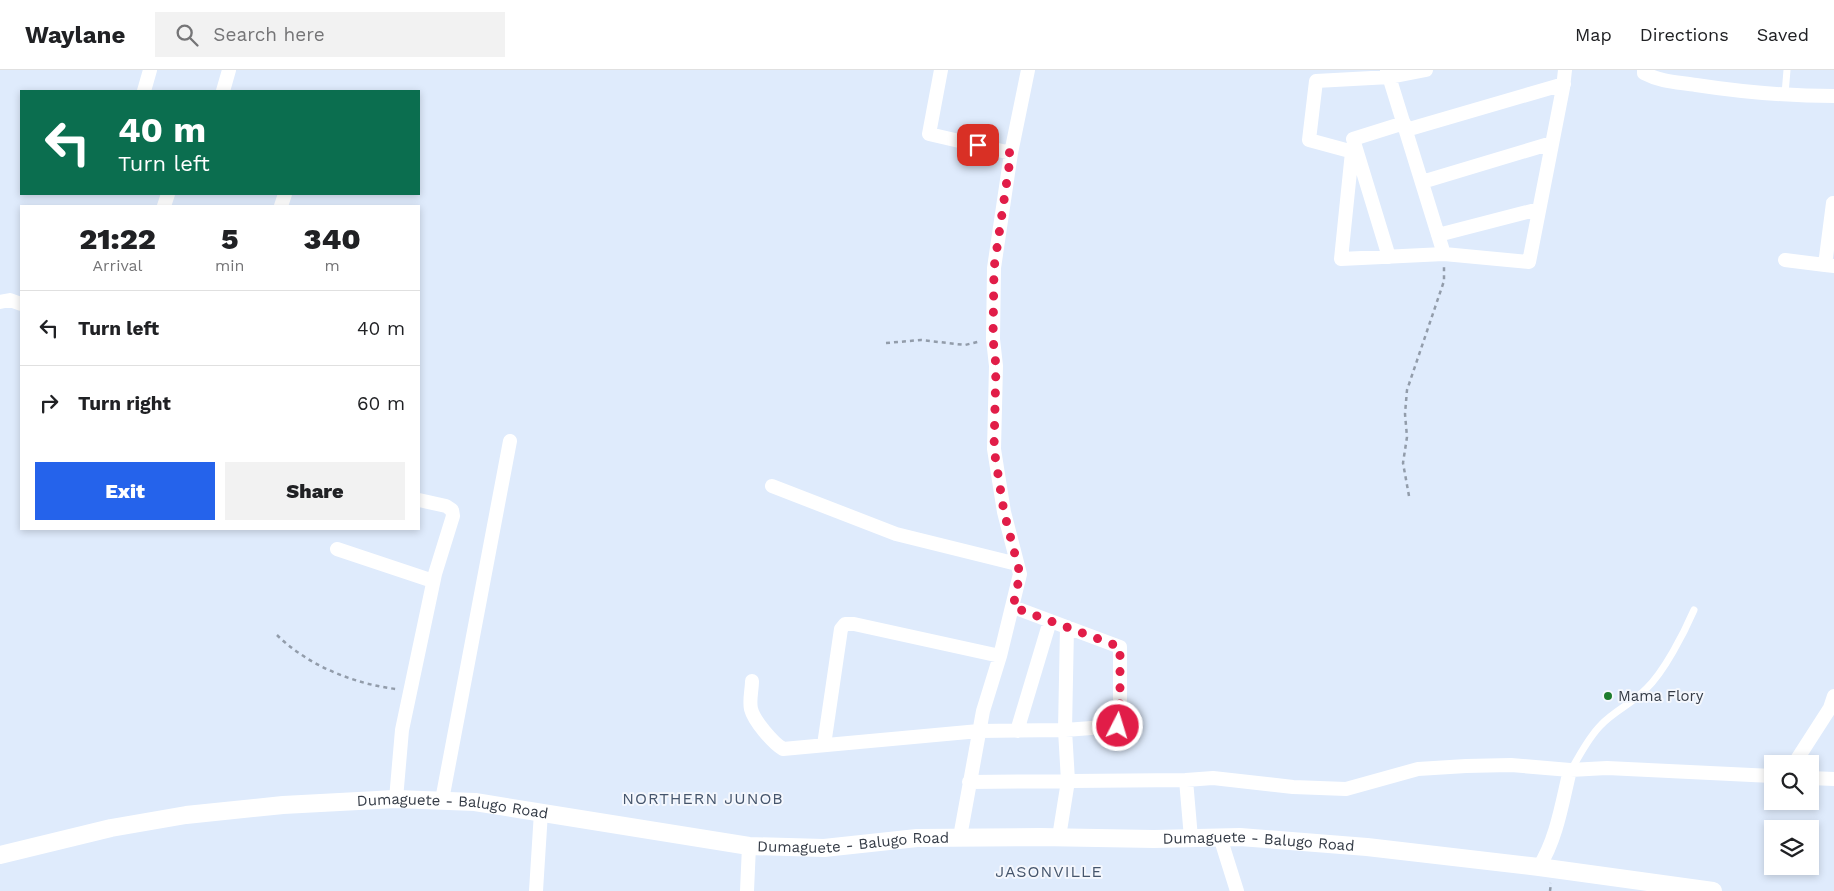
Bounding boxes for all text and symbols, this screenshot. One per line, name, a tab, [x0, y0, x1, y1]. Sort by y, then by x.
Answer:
search box	[155, 12, 505, 57]
text: Waylane	[25, 21, 125, 49]
icon: search	[173, 21, 201, 49]
text: Search here	[213, 23, 325, 46]
text: Map	[1575, 24, 1612, 45]
text: Directions	[1640, 24, 1729, 45]
text: Saved	[1757, 24, 1809, 45]
text: 40 m	[118, 109, 206, 151]
icon: left	[35, 110, 100, 175]
pin	[957, 124, 999, 166]
icon: arrive	[964, 131, 992, 159]
text: Turn left	[118, 151, 210, 176]
text: 21:22	[79, 221, 156, 256]
text: 5	[221, 221, 238, 256]
text: 340	[304, 221, 361, 256]
text: Arrival	[93, 256, 142, 275]
text: min	[215, 256, 244, 275]
text: m	[325, 256, 340, 275]
icon: left	[35, 314, 63, 342]
text: Turn left	[78, 317, 159, 340]
text: 40 m	[357, 317, 405, 340]
icon: right	[35, 389, 63, 417]
text: Turn right	[78, 392, 171, 415]
text: 60 m	[357, 392, 405, 415]
button: Exit	[35, 462, 215, 520]
button: Share	[225, 462, 405, 520]
place label: Mama Flory	[1618, 687, 1704, 705]
marker: Mama Flory	[1602, 690, 1614, 702]
position arrow	[1091, 699, 1143, 751]
map controls	[1764, 755, 1819, 875]
button: search	[1764, 755, 1819, 810]
district label: NORTHERN JUNOB	[622, 789, 784, 808]
street label: Dumaguete - Balugo Road	[356, 790, 550, 823]
button: layers	[1764, 820, 1819, 875]
street label: Dumaguete - Balugo Road	[1162, 828, 1355, 855]
street label: Dumaguete - Balugo Road	[757, 829, 949, 857]
district label: JASONVILLE	[995, 862, 1103, 881]

